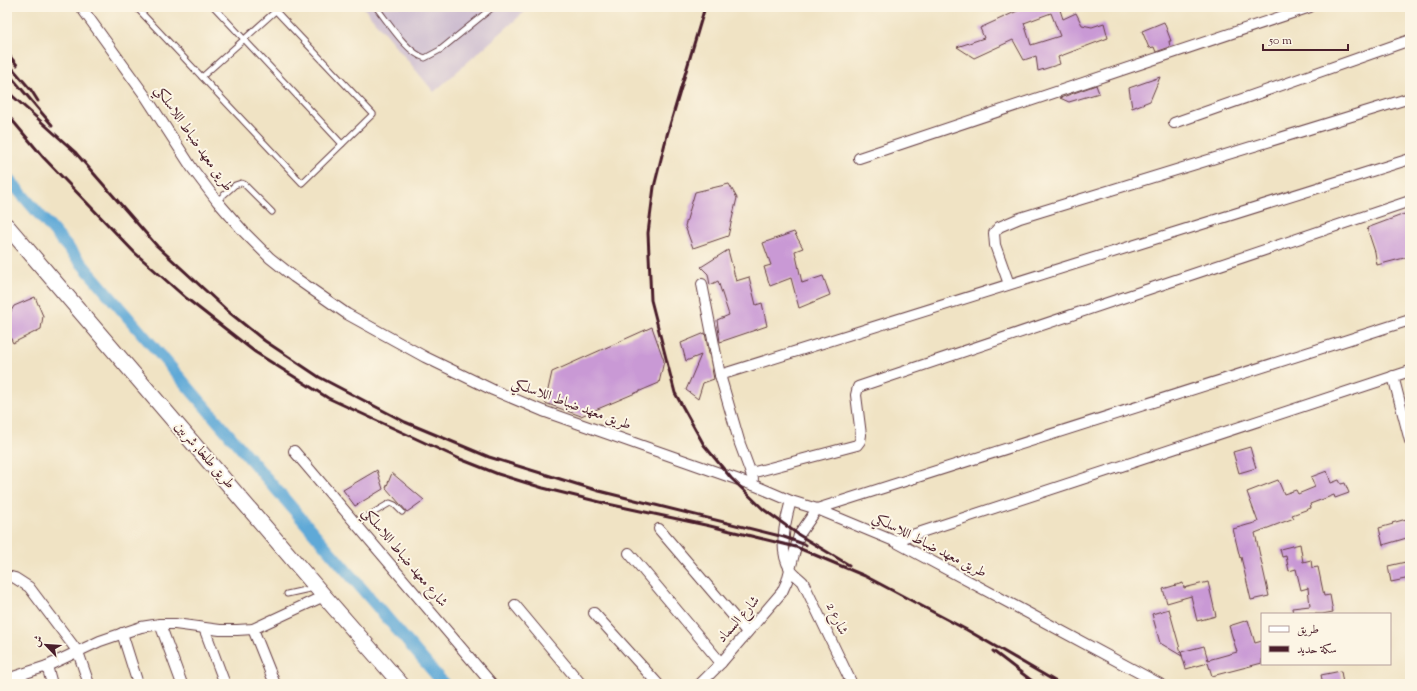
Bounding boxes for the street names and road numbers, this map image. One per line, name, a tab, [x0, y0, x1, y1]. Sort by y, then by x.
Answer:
street label: طريق معهد ضباط اللاسلكي	[147, 82, 237, 198]
street label: طريق معهد ضباط اللاسلكي	[508, 374, 634, 438]
street label: طريق طلخا, شربين	[169, 418, 239, 494]
street label: شارع معهد ضباط اللاسلكي	[355, 504, 452, 614]
street label: طريق معهد ضباط اللاسلكي	[867, 508, 990, 585]
street label: شارع السماد	[713, 592, 765, 648]
street label: شارع 2	[820, 599, 852, 639]

